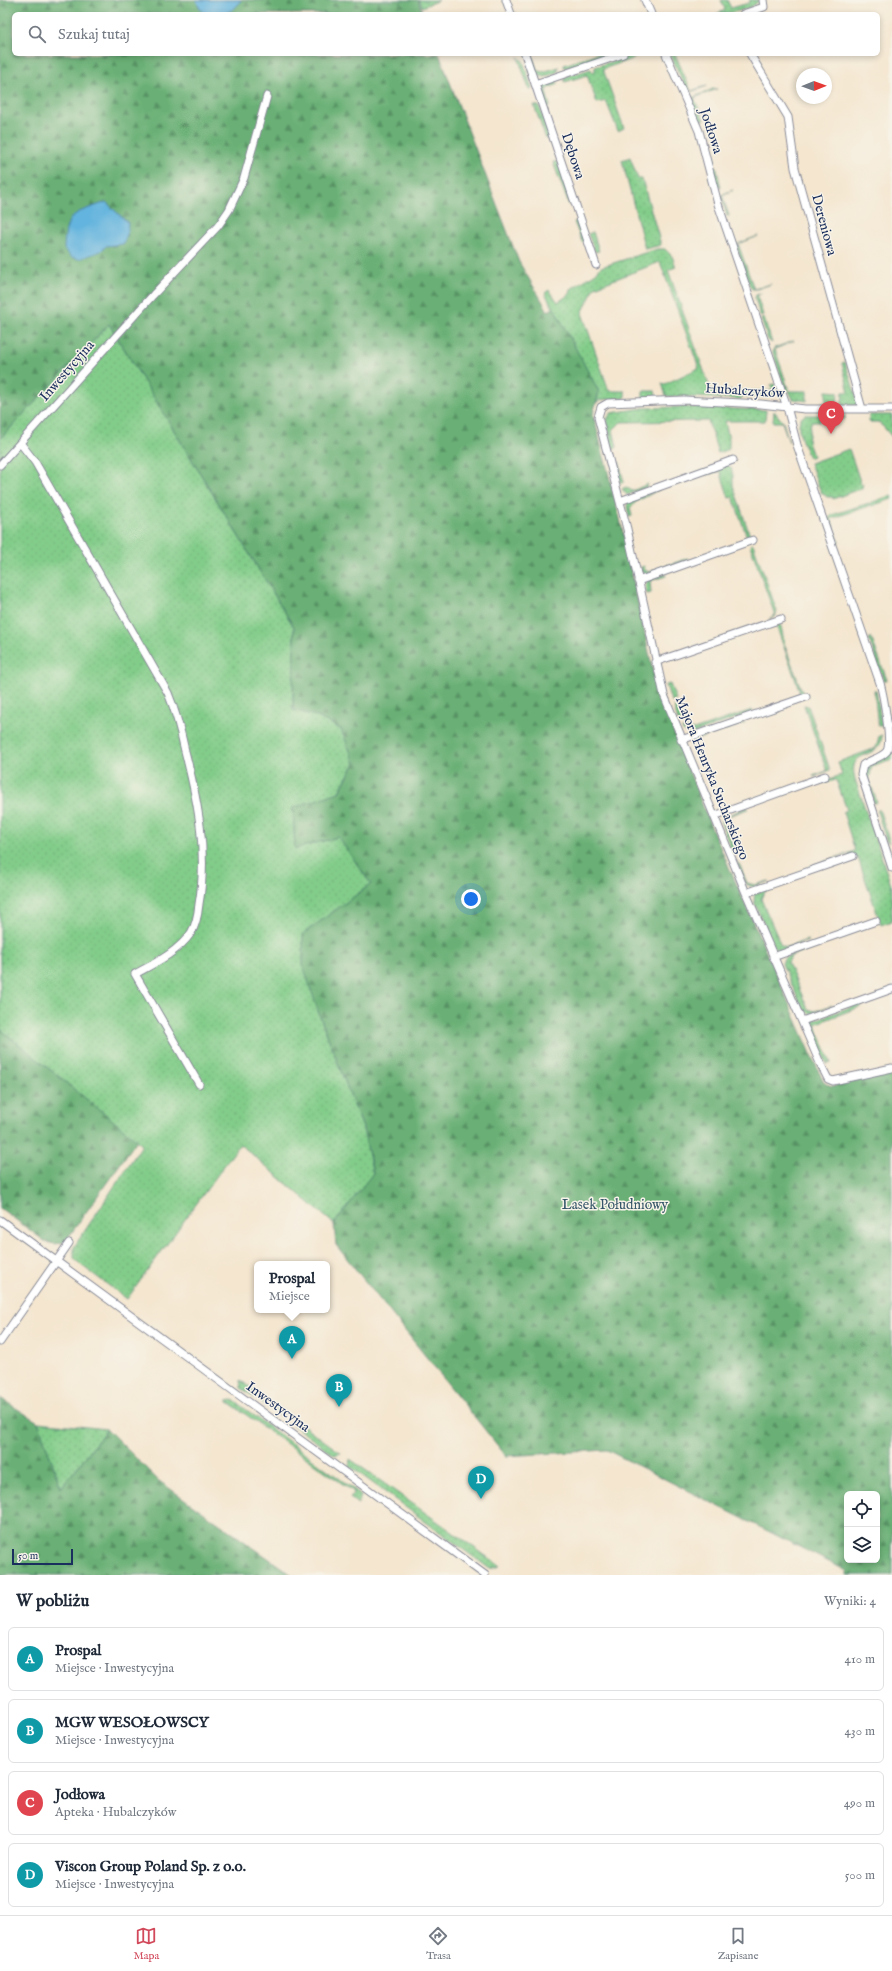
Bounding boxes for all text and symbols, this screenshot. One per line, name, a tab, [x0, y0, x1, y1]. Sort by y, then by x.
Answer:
search box	[12, 12, 880, 56]
icon: search	[26, 23, 48, 45]
text: Szukaj tutaj	[58, 25, 130, 44]
north arrow	[796, 68, 832, 104]
street label: Jodłowa	[695, 104, 727, 157]
street label: Dębowa	[557, 130, 589, 182]
street label: Dereniowa	[807, 192, 841, 259]
street label: Inwestycyjna	[36, 336, 99, 405]
street label: Hubalczyków	[705, 379, 786, 403]
pin: C	[818, 401, 844, 434]
street label: Majora Henryka Sucharskiego	[671, 693, 753, 863]
your location	[461, 889, 481, 909]
park label: Lasek Południowy	[562, 1196, 668, 1214]
popup	[254, 1261, 330, 1313]
text: Prospal	[269, 1269, 315, 1288]
text: Miejsce	[269, 1288, 310, 1305]
pin: A	[279, 1326, 305, 1359]
pin: B	[326, 1374, 352, 1407]
street label: Inwestycyjna	[242, 1378, 314, 1437]
pin: D	[468, 1466, 494, 1499]
map controls	[844, 1491, 880, 1563]
button: locate	[844, 1491, 880, 1527]
button: layers	[844, 1527, 880, 1563]
scale bar	[12, 1547, 73, 1566]
text: 50 m	[18, 1549, 38, 1563]
text: W pobliżu	[16, 1591, 89, 1612]
text: Wyniki: 4	[824, 1593, 876, 1610]
text: Prospal	[55, 1641, 101, 1660]
text: A	[26, 1651, 34, 1668]
text: 410 m	[845, 1651, 875, 1668]
text: Miejsce · Inwestycyjna	[55, 1660, 174, 1677]
text: MGW WESOŁOWSCY	[55, 1713, 209, 1732]
text: B	[26, 1723, 34, 1740]
text: 430 m	[845, 1723, 875, 1740]
text: Miejsce · Inwestycyjna	[55, 1732, 174, 1749]
text: Jodłowa	[55, 1785, 105, 1804]
text: C	[25, 1795, 35, 1812]
text: 490 m	[844, 1795, 875, 1812]
text: Apteka · Hubalczyków	[55, 1804, 176, 1821]
text: Viscon Group Poland Sp. z o.o.	[55, 1857, 246, 1876]
text: D	[25, 1867, 35, 1884]
text: 500 m	[845, 1867, 875, 1884]
text: Miejsce · Inwestycyjna	[55, 1876, 174, 1893]
tab: Mapa	[133, 1925, 159, 1963]
tab: Trasa	[426, 1925, 451, 1963]
tab: Zapisane	[718, 1925, 759, 1963]

